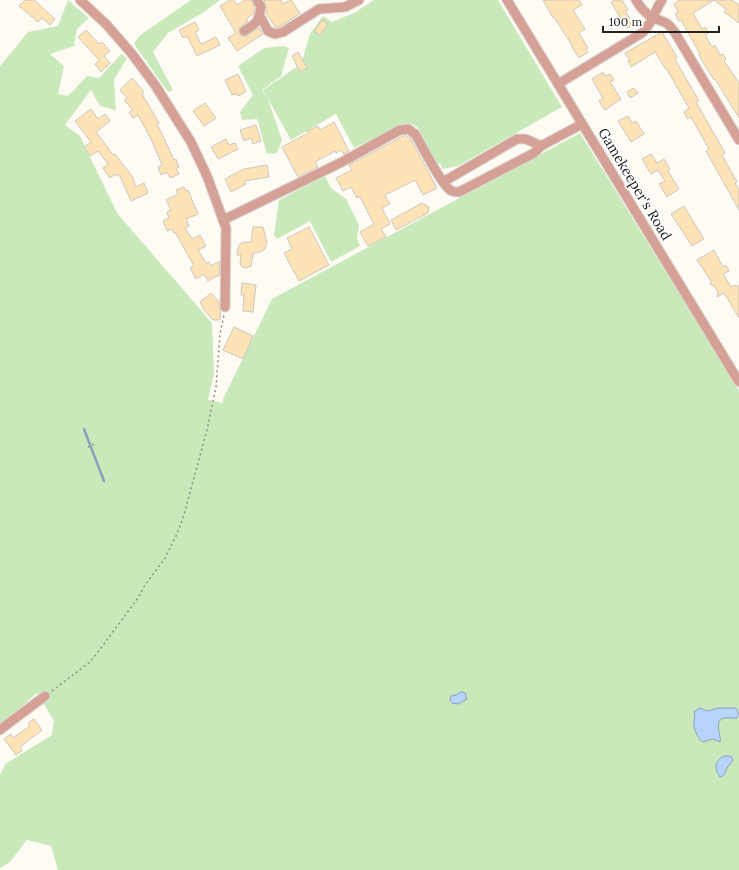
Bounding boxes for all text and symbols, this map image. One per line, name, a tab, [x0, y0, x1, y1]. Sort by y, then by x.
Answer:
scale bar	[603, 8, 719, 34]
text: 100 m	[609, 14, 642, 29]
street label: Gamekeeper's Road	[594, 124, 676, 244]

